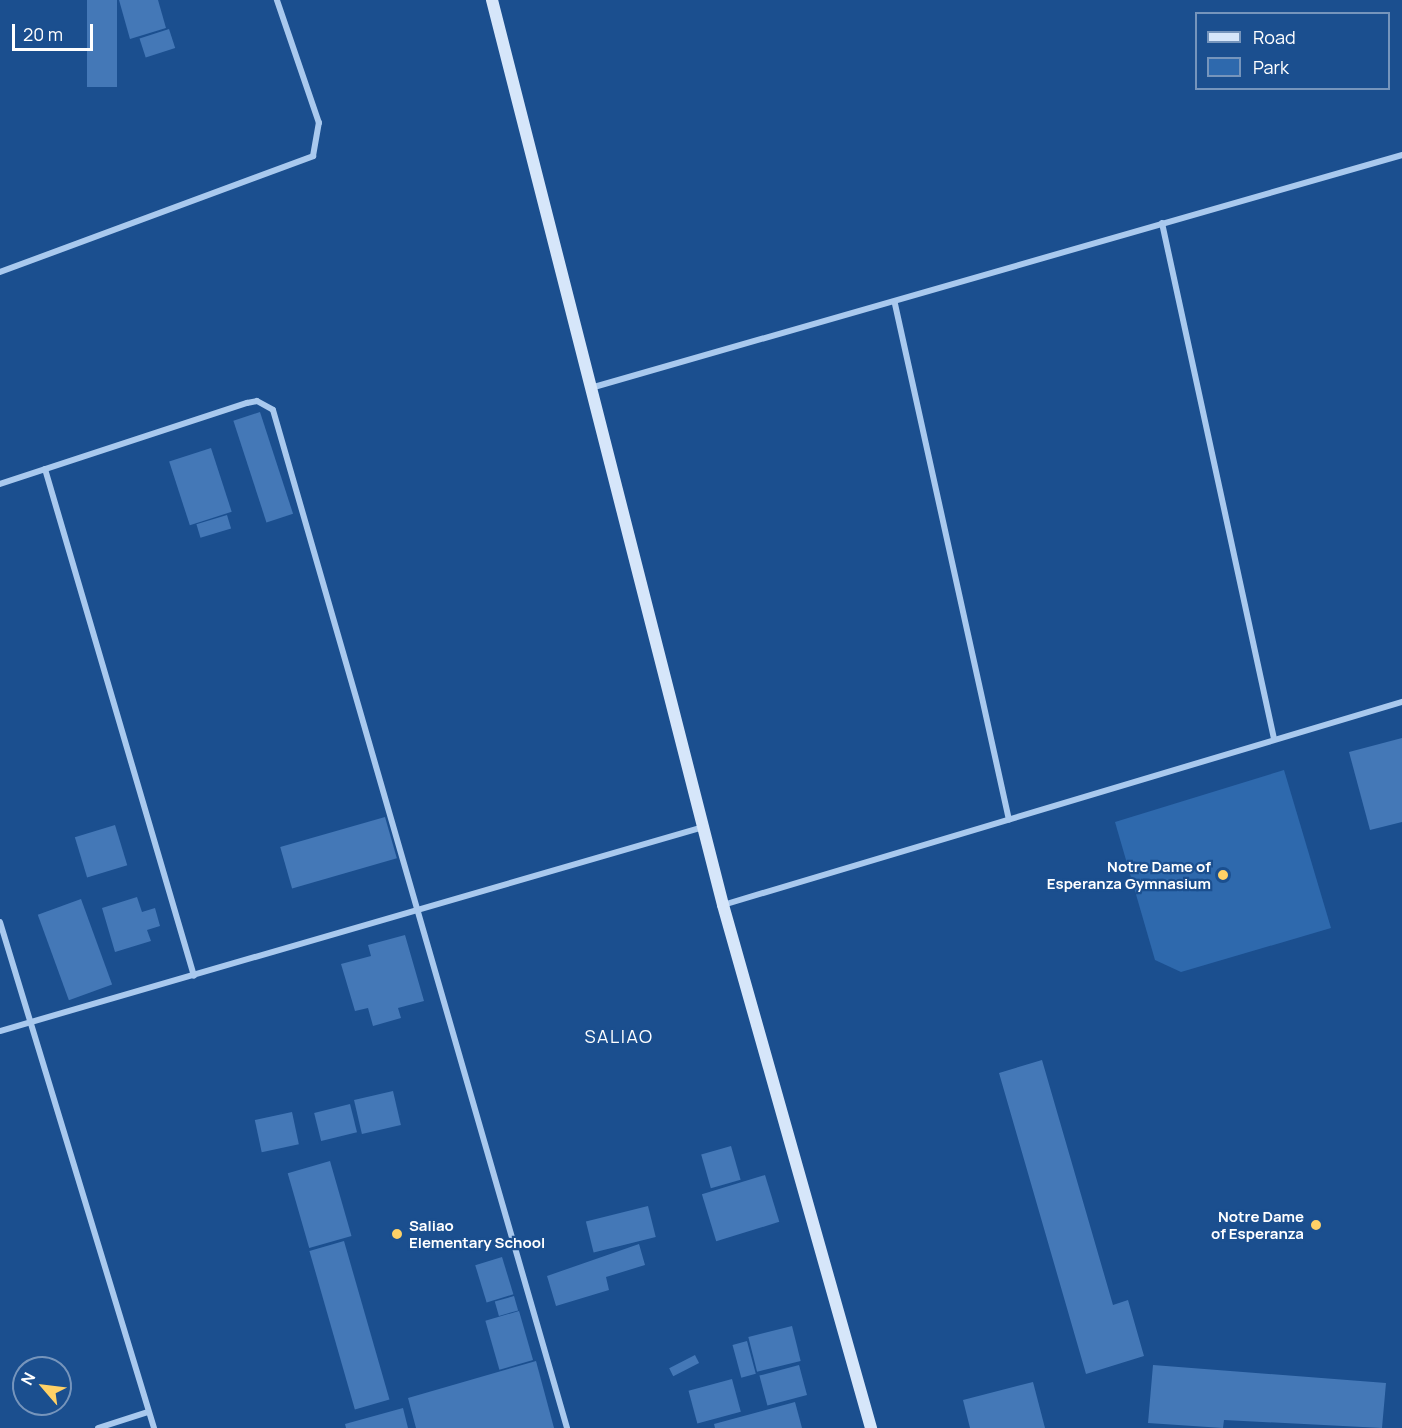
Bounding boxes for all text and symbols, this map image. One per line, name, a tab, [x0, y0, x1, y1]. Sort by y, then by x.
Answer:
scale bar	[15, 12, 96, 50]
legend	[1195, 12, 1390, 90]
text: 20 m	[23, 22, 63, 46]
text: Road	[1253, 25, 1296, 49]
text: Park	[1253, 55, 1289, 79]
place label: Notre Dame of Esperanza Gymnasium	[1047, 857, 1211, 892]
marker: Notre Dame of Esperanza Gymnasium	[1216, 868, 1230, 882]
district label: SALIAO	[585, 1025, 653, 1047]
place label: Notre Dame of Esperanza	[1211, 1207, 1304, 1242]
place label: Saliao Elementary School	[409, 1216, 545, 1251]
marker: Notre Dame of Esperanza	[1309, 1218, 1323, 1232]
marker: Saliao Elementary School	[390, 1227, 404, 1241]
north arrow	[12, 1356, 72, 1416]
text: N	[15, 1368, 40, 1389]

